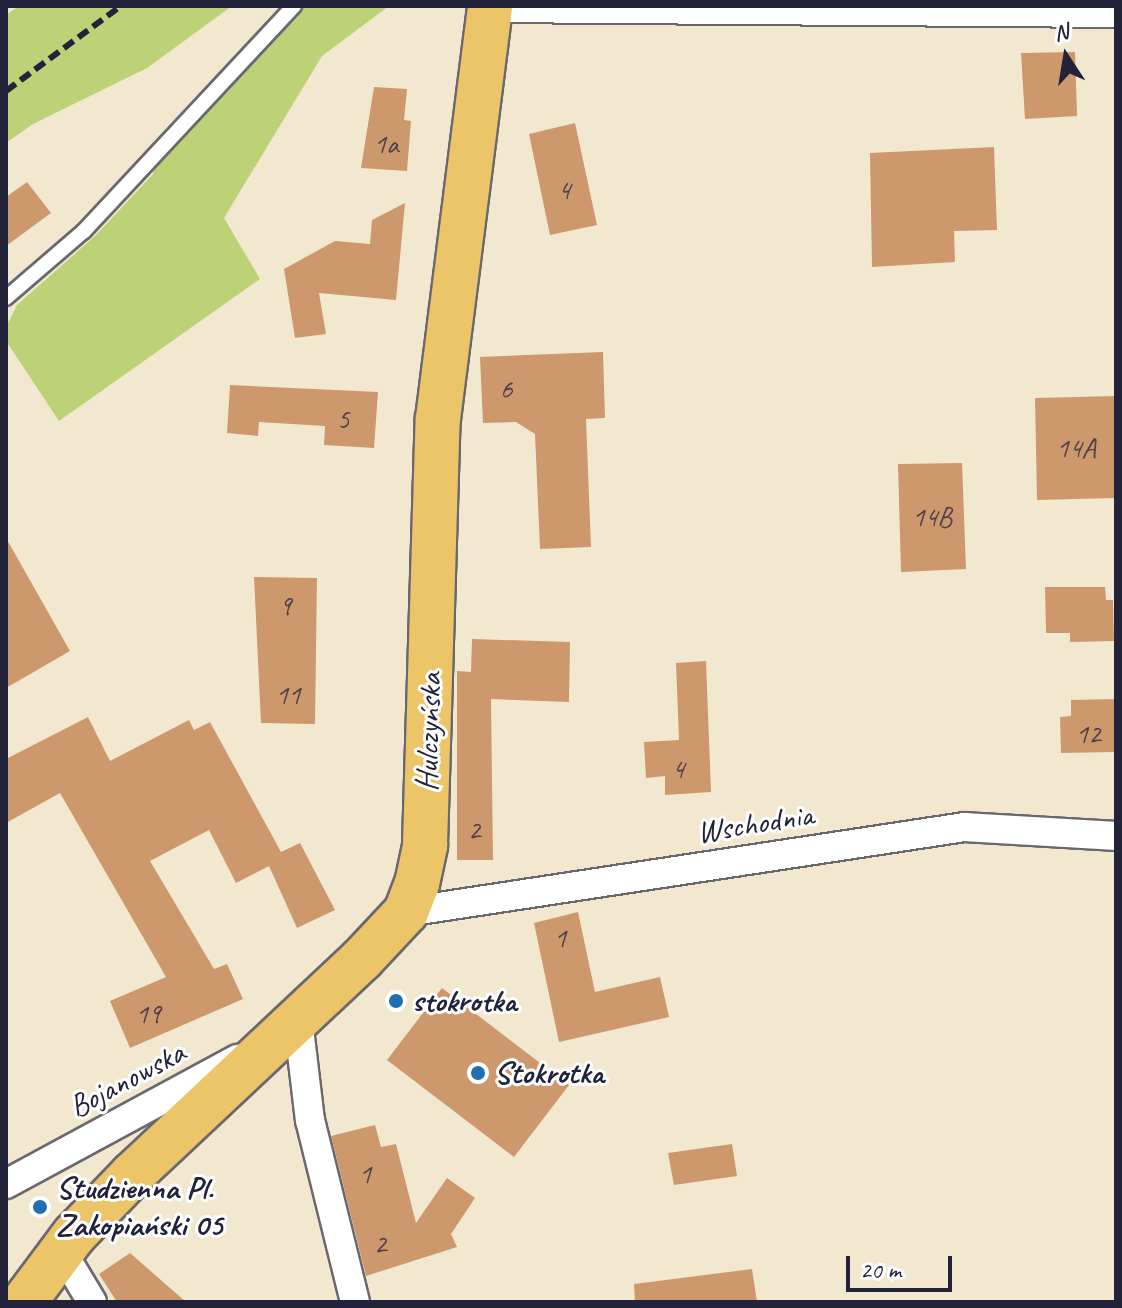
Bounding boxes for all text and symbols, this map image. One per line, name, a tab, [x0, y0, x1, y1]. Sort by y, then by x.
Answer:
north arrow	[1026, 16, 1106, 96]
text: N	[1051, 17, 1071, 48]
house number: 1a	[374, 127, 398, 161]
house number: 4	[558, 173, 570, 207]
house number: 6	[500, 372, 512, 406]
house number: 5	[337, 402, 349, 436]
house number: 14A	[1056, 431, 1096, 465]
house number: 14B	[912, 500, 952, 534]
house number: 9	[279, 589, 291, 623]
street label: Hulczyńska	[408, 672, 450, 792]
house number: 11	[275, 678, 301, 712]
house number: 12	[1075, 717, 1101, 751]
house number: 4	[672, 752, 684, 786]
street label: Wschodnia	[694, 796, 816, 852]
house number: 2	[468, 813, 480, 847]
house number: 1	[554, 921, 566, 955]
place label: stokrotka	[412, 982, 516, 1020]
marker: stokrotka	[387, 992, 405, 1010]
house number: 19	[135, 997, 161, 1031]
street label: Bojanowska	[62, 1033, 192, 1127]
place label: Stokrotka	[494, 1054, 604, 1092]
marker: Stokrotka	[469, 1064, 487, 1082]
house number: 1	[359, 1157, 371, 1191]
place label: Studzienna Pl. Zakopiański 05	[56, 1170, 222, 1245]
marker: Studzienna Pl. Zakopiański 05	[31, 1198, 49, 1216]
house number: 2	[374, 1227, 386, 1261]
scale bar	[850, 1240, 956, 1290]
text: 20 m	[860, 1255, 901, 1285]

